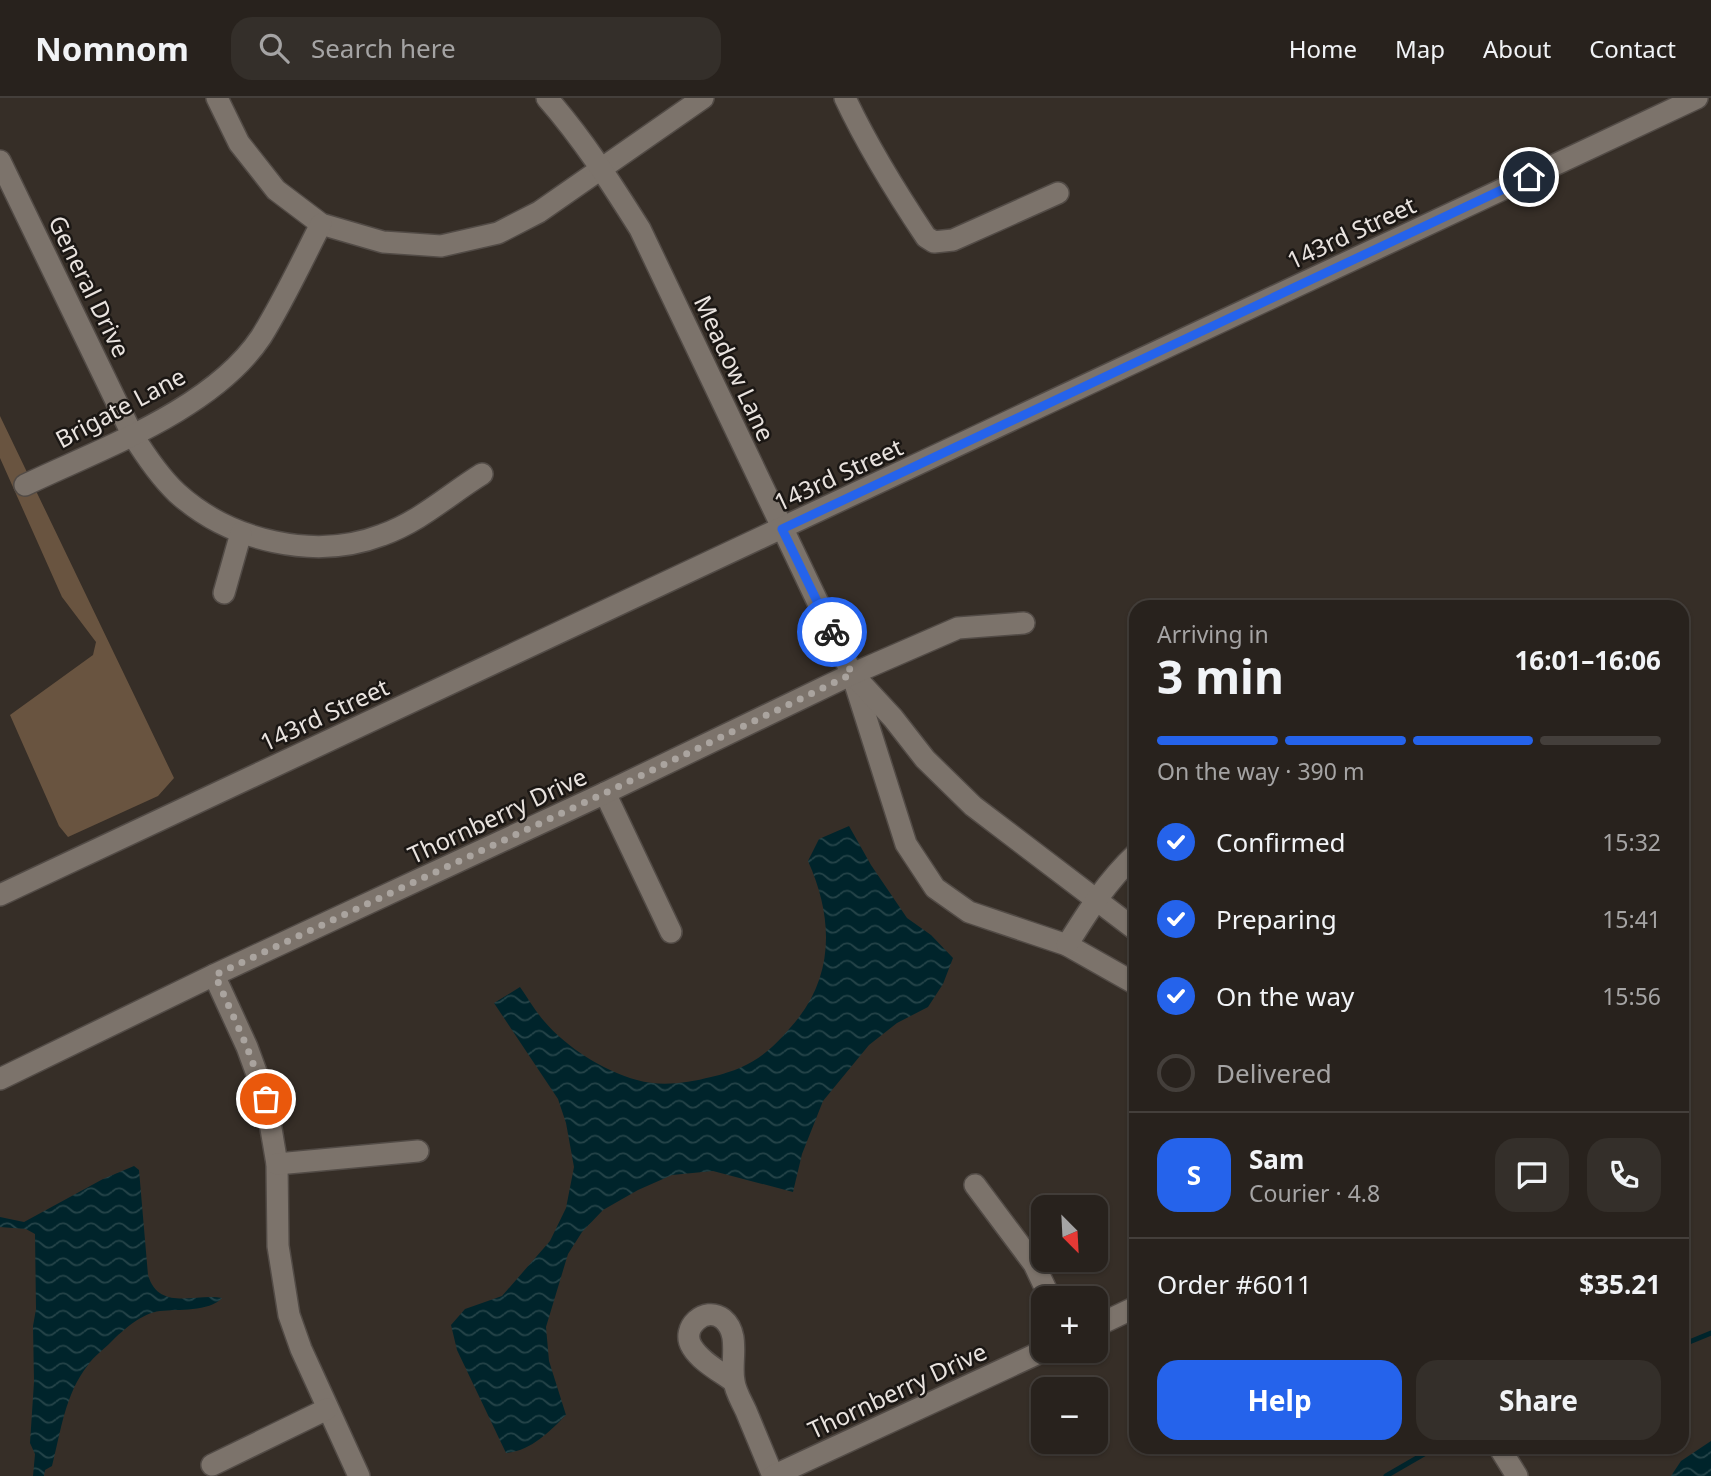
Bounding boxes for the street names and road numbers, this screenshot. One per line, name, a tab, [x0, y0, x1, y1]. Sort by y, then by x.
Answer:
street label: 143rd Street	[1281, 188, 1421, 276]
street label: General Drive	[41, 210, 139, 362]
street label: Meadow Lane	[687, 290, 783, 446]
street label: Brigate Lane	[49, 359, 191, 455]
street label: 143rd Street	[768, 430, 908, 518]
street label: 143rd Street	[254, 670, 394, 758]
street label: Thornberry Drive	[402, 759, 592, 871]
street label: Thornberry Drive	[802, 1334, 992, 1446]

